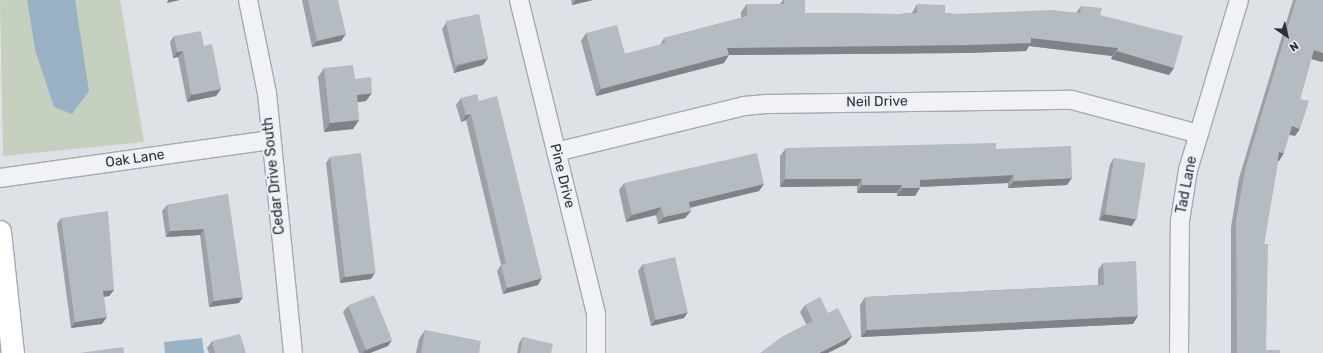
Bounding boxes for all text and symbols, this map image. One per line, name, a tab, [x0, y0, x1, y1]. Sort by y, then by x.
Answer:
north arrow	[1267, 16, 1307, 56]
text: N	[1287, 39, 1301, 54]
street label: Neil Drive	[846, 93, 908, 111]
street label: Cedar Drive South	[259, 116, 289, 236]
street label: Pine Drive	[546, 142, 578, 210]
street label: Oak Lane	[104, 147, 166, 171]
street label: Tad Lane	[1173, 155, 1201, 215]

